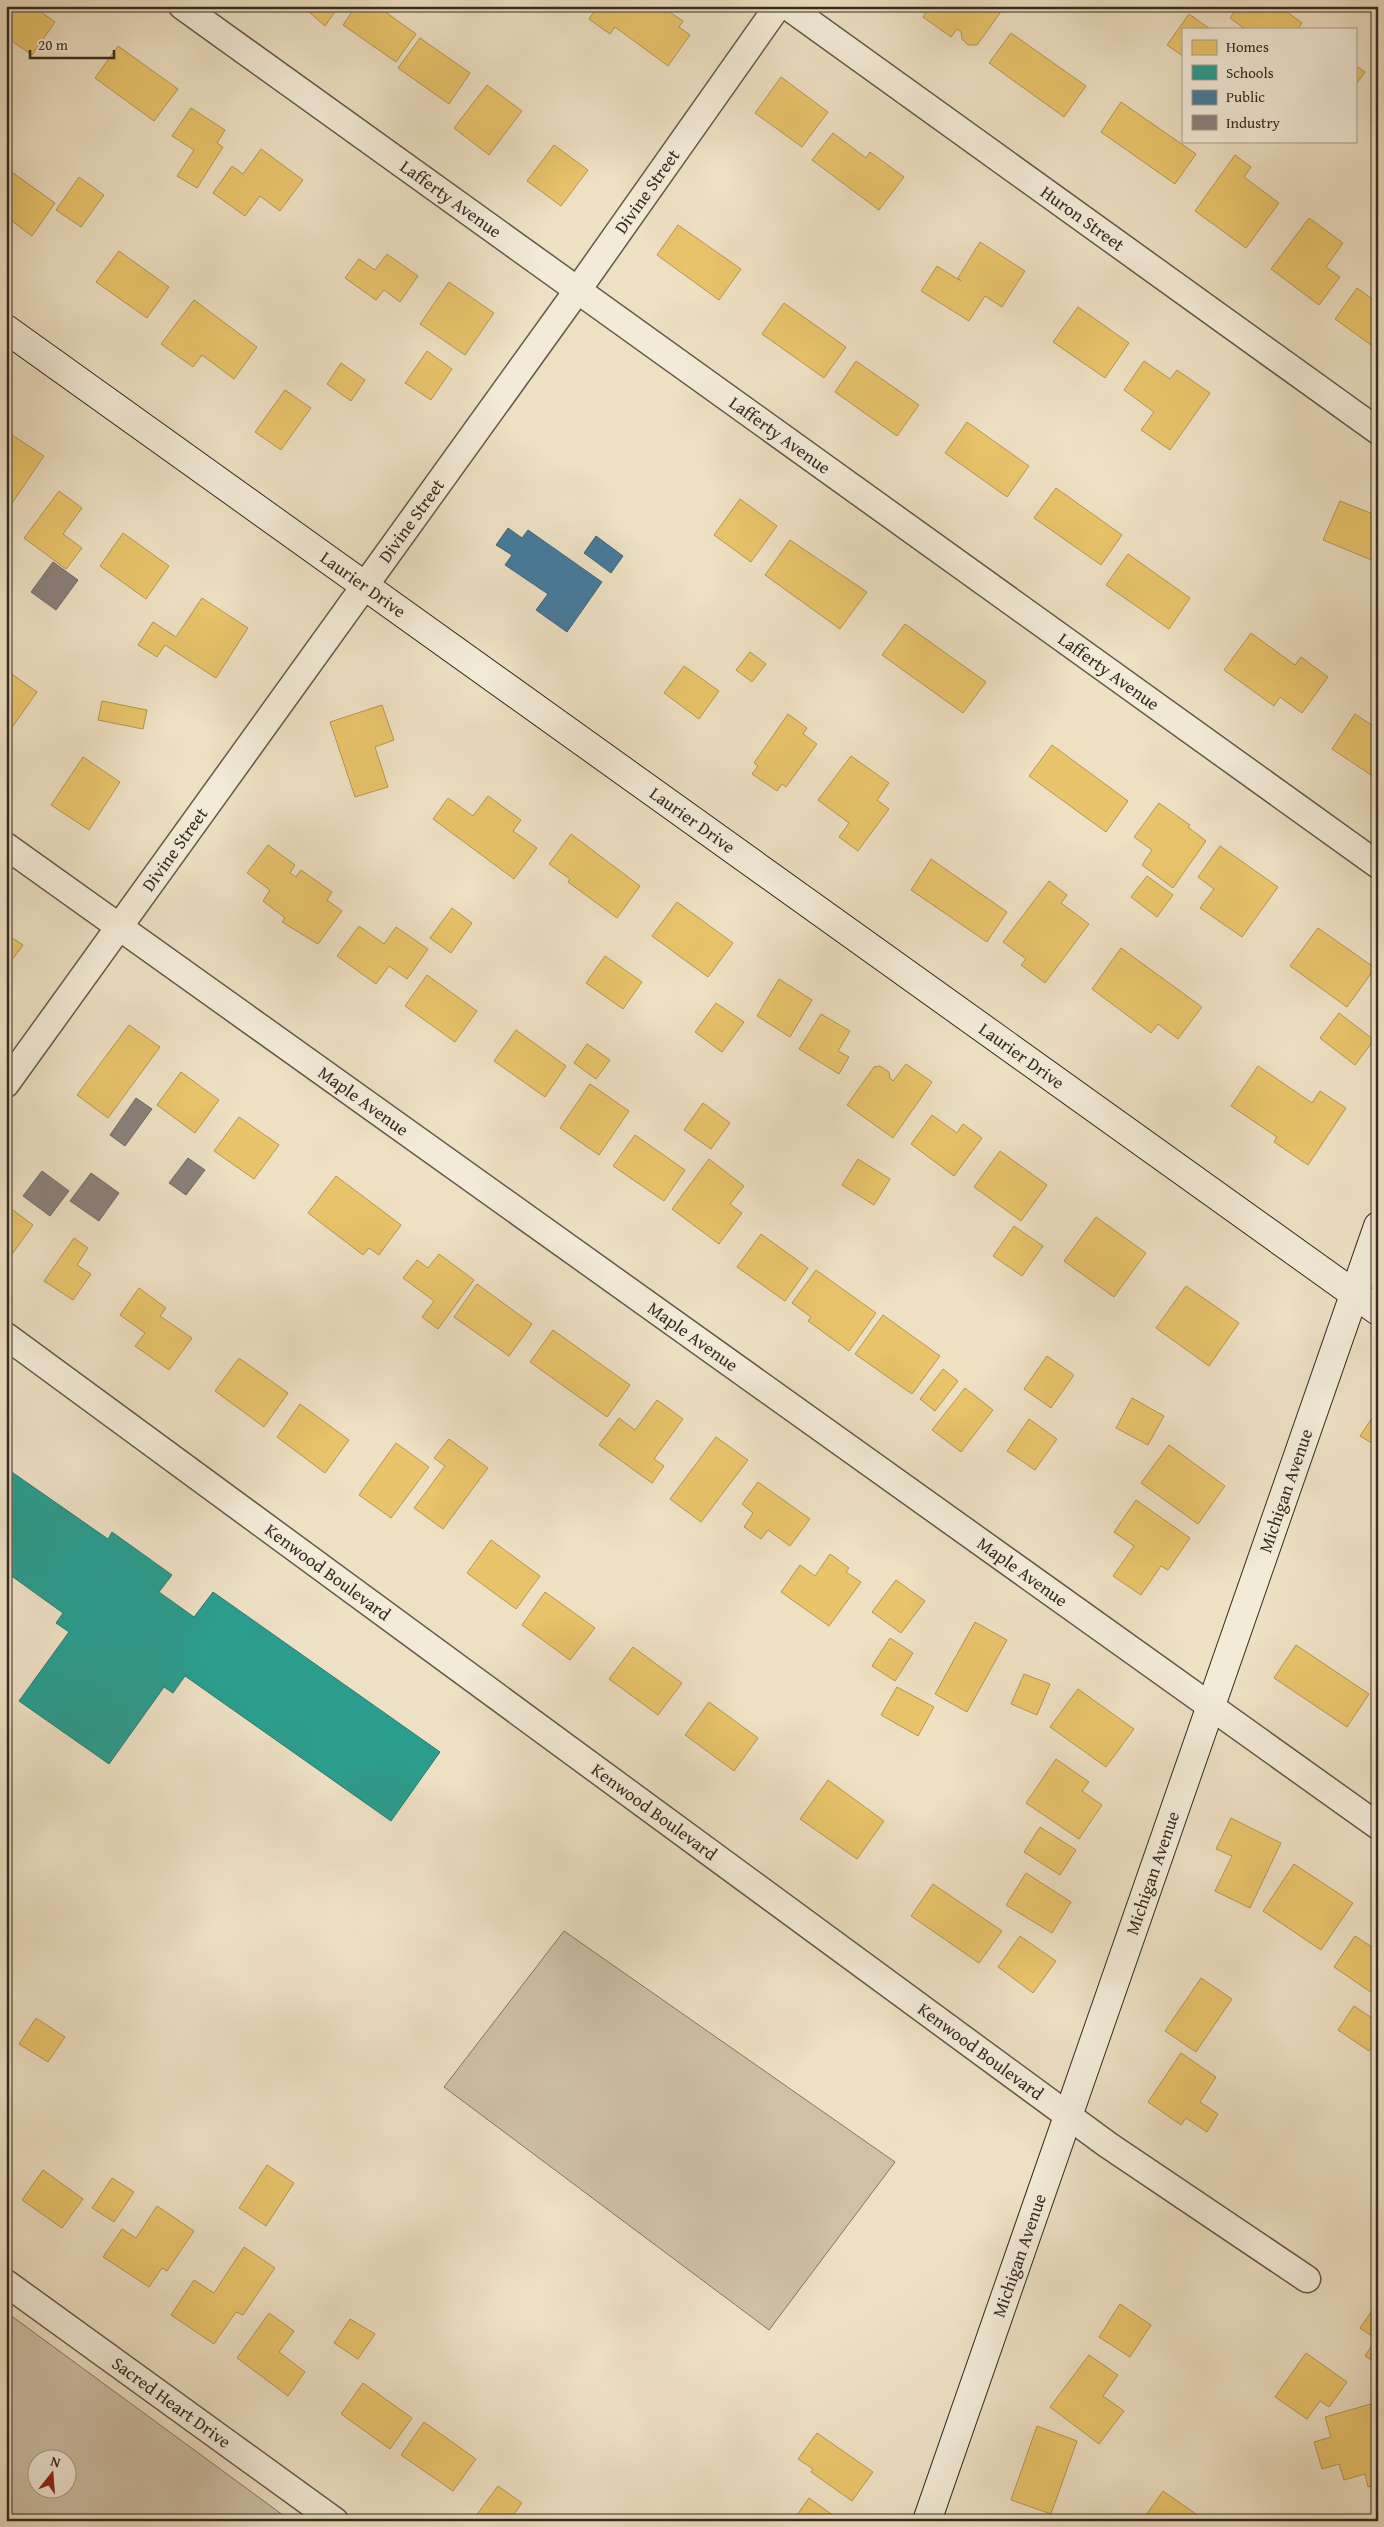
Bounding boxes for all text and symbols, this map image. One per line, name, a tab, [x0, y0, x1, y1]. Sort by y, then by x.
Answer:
scale bar	[30, 28, 114, 60]
legend	[1182, 28, 1356, 142]
text: 20 m	[38, 34, 69, 55]
text: Homes	[1226, 36, 1269, 57]
text: Schools	[1226, 62, 1274, 83]
text: Public	[1226, 86, 1265, 107]
text: Industry	[1226, 112, 1281, 133]
street label: Divine Street	[607, 143, 686, 239]
street label: Lafferty Avenue	[395, 153, 507, 244]
street label: Huron Street	[1035, 179, 1131, 258]
street label: Lafferty Avenue	[724, 389, 836, 481]
street label: Divine Street	[371, 472, 451, 568]
street label: Laurier Drive	[315, 544, 412, 624]
street label: Lafferty Avenue	[1053, 625, 1165, 717]
street label: Laurier Drive	[644, 780, 741, 860]
street label: Divine Street	[135, 801, 214, 897]
street label: Laurier Drive	[974, 1016, 1070, 1096]
street label: Maple Avenue	[313, 1059, 414, 1143]
street label: Maple Avenue	[642, 1294, 744, 1378]
street label: Michigan Avenue	[1251, 1425, 1319, 1556]
street label: Kenwood Boulevard	[259, 1516, 397, 1627]
street label: Maple Avenue	[972, 1530, 1074, 1613]
street label: Kenwood Boulevard	[586, 1756, 723, 1867]
street label: Michigan Avenue	[1118, 1807, 1186, 1939]
street label: Kenwood Boulevard	[912, 1996, 1050, 2107]
street label: Michigan Avenue	[985, 2190, 1053, 2321]
street label: Sacred Heart Drive	[106, 2350, 237, 2455]
north arrow	[28, 2450, 78, 2500]
text: N	[48, 2451, 64, 2473]

